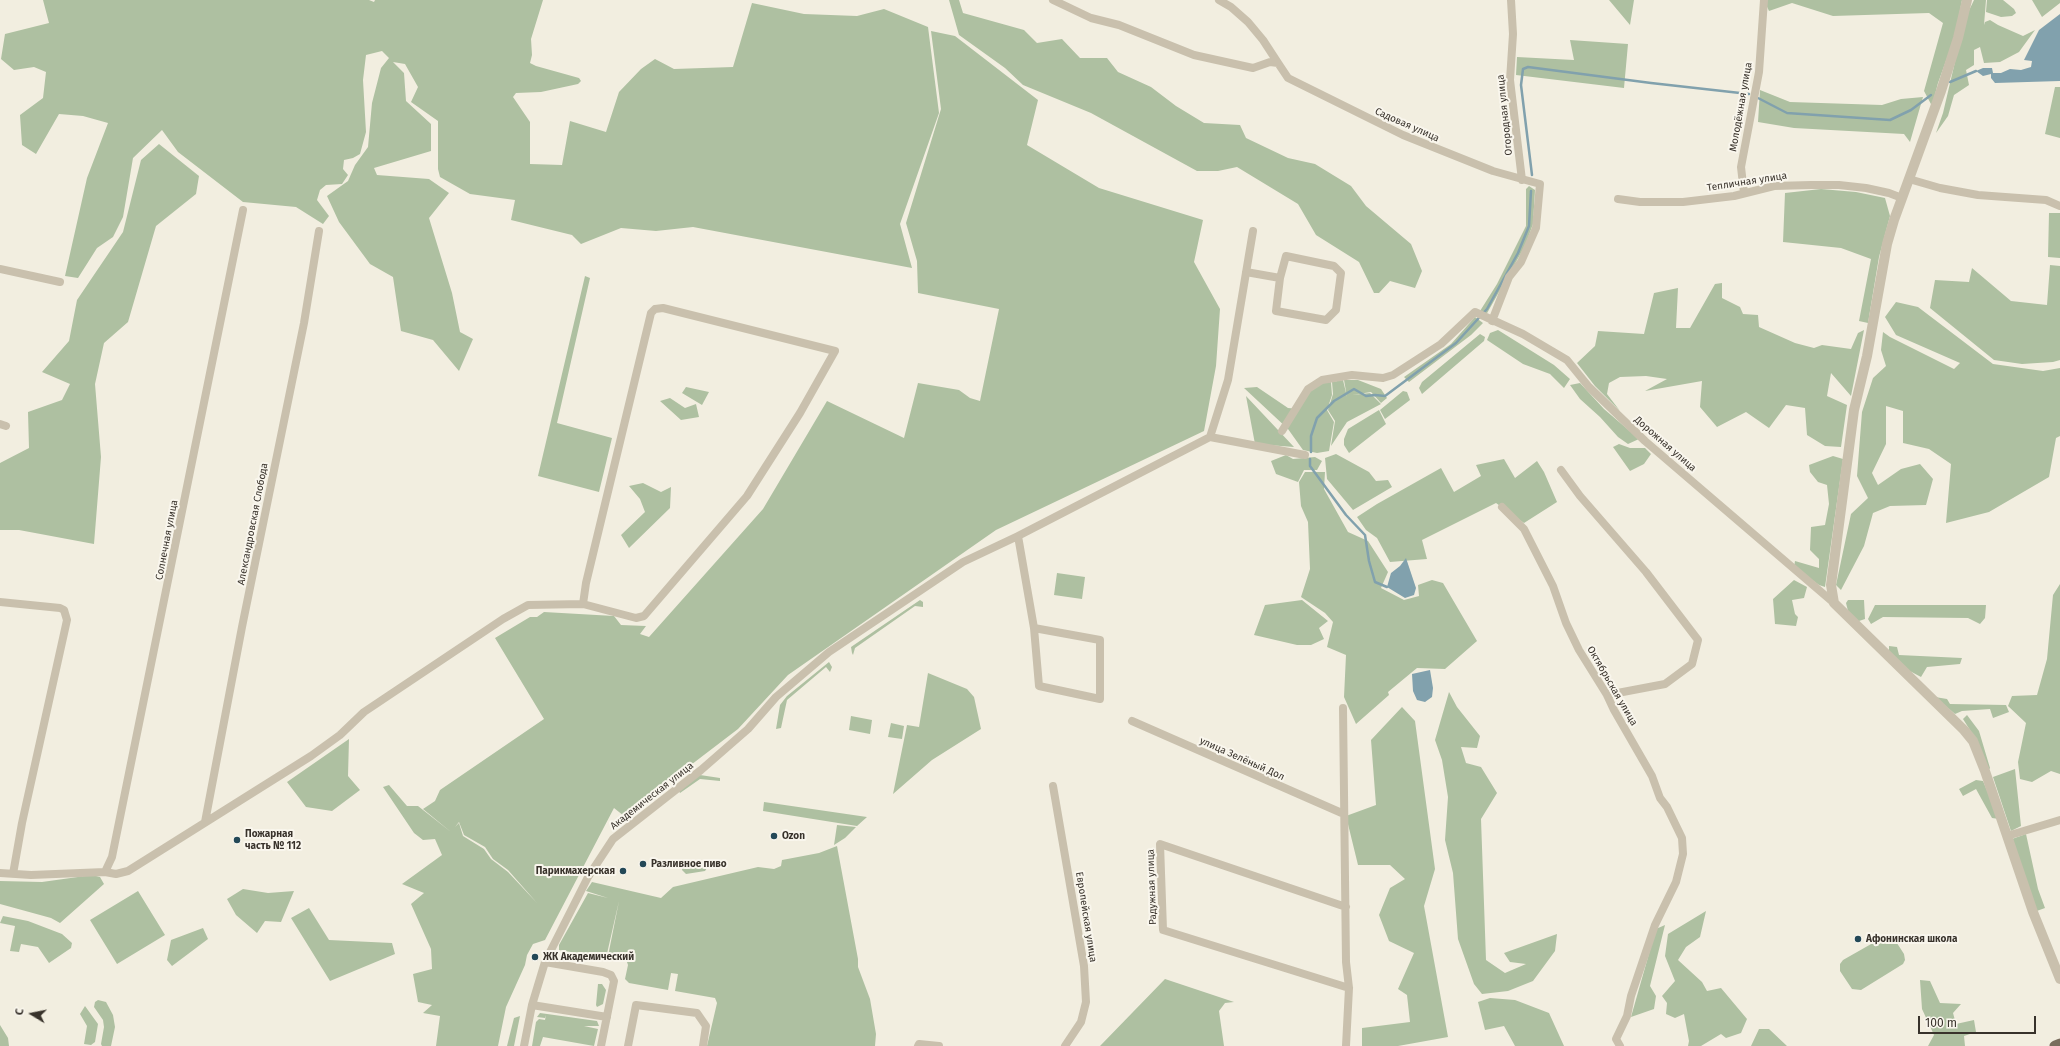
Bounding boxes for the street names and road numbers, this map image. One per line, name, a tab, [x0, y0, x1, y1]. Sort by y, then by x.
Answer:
street label: Молодёжная улица	[1727, 61, 1755, 153]
street label: Огородная улица	[1495, 74, 1515, 156]
street label: Садовая улица	[1373, 105, 1441, 145]
street label: Тепличная улица	[1706, 170, 1788, 194]
street label: Дорожная улица	[1632, 414, 1698, 474]
street label: Александровская Слобода	[235, 462, 271, 586]
street label: Солнечная улица	[153, 499, 181, 581]
street label: Октябрьская улица	[1584, 644, 1640, 728]
street label: улица Зелёный Дол	[1198, 735, 1286, 783]
street label: Академическая улица	[608, 760, 696, 832]
street label: Радужная улица	[1145, 849, 1159, 925]
street label: Европейская улица	[1073, 871, 1099, 963]

